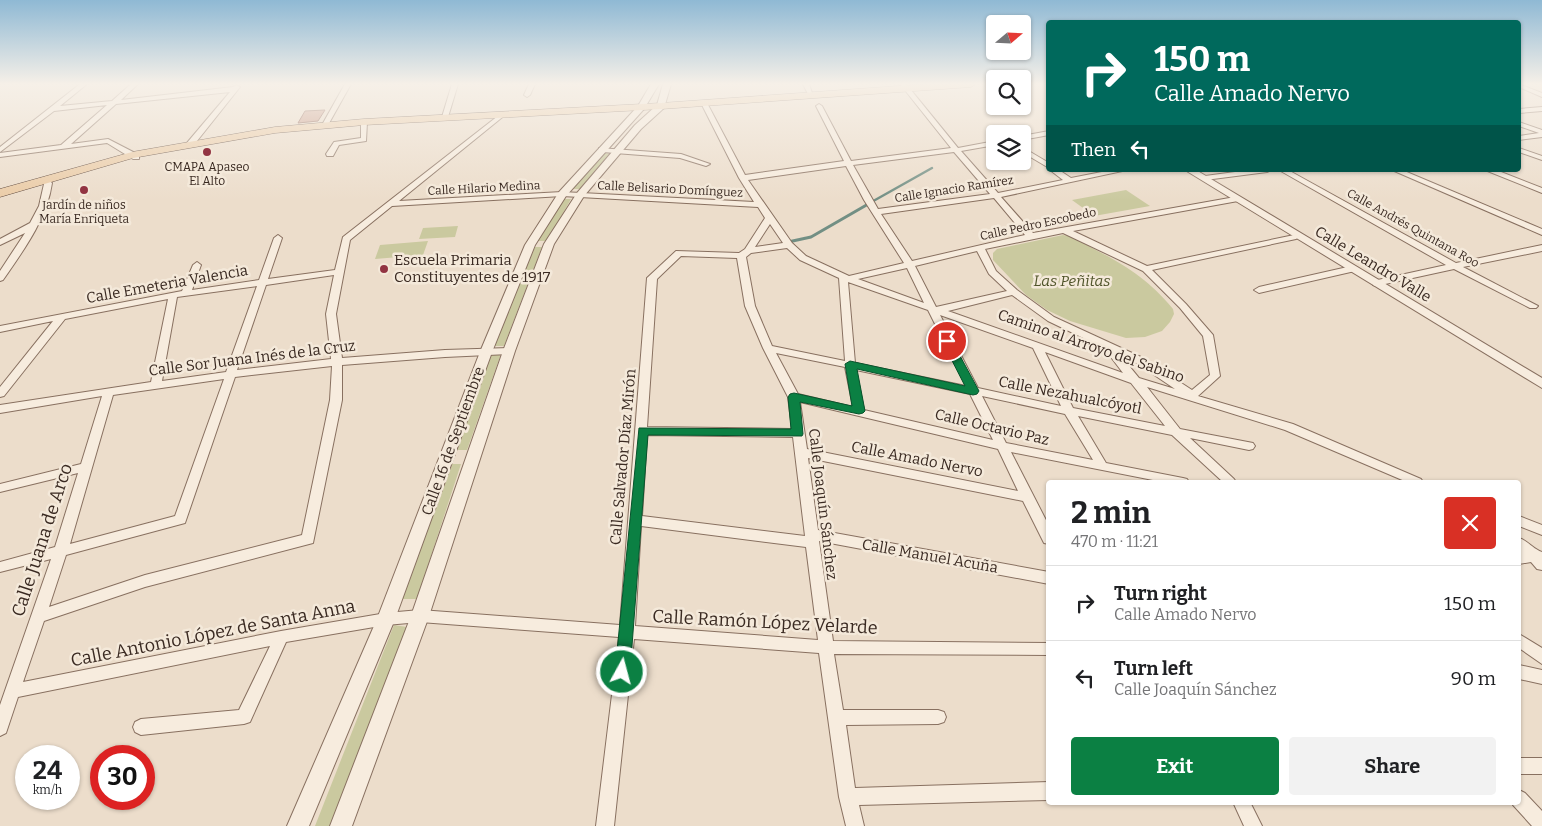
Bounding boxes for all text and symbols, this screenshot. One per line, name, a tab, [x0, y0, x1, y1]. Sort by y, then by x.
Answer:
north arrow	[986, 15, 1031, 60]
map controls	[986, 15, 1031, 170]
text: 150 m	[1154, 38, 1250, 80]
icon: right	[1071, 40, 1136, 105]
button: search	[986, 70, 1031, 115]
text: Calle Amado Nervo	[1154, 80, 1350, 107]
button: layers	[986, 125, 1031, 170]
icon: left	[1126, 135, 1154, 163]
text: Then	[1071, 138, 1116, 161]
marker: CMAPA Apaseo El Alto	[201, 146, 213, 158]
place label: CMAPA Apaseo El Alto	[165, 160, 250, 188]
street label: Calle Ignacio Ramírez	[894, 173, 1015, 205]
street label: Calle Hilario Medina	[427, 178, 541, 198]
street label: Calle Belisario Domínguez	[597, 178, 743, 200]
marker: Jardín de niños María Enriqueta	[78, 184, 90, 196]
street label: Calle Andrés Quintana Roo	[1344, 186, 1482, 270]
place label: Jardín de niños María Enriqueta	[39, 198, 129, 226]
street label: Calle Pedro Escobedo	[979, 205, 1097, 243]
street label: Calle Leandro Valle	[1312, 222, 1434, 306]
place label: Escuela Primaria Constituyentes de 1917	[394, 251, 551, 286]
street label: Calle Emeteria Valencia	[85, 261, 249, 307]
marker: Escuela Primaria Constituyentes de 1917	[378, 263, 390, 275]
park label: Las Peñitas	[1034, 272, 1110, 290]
street label: Camino al Arroyo del Sabino	[995, 306, 1187, 386]
pin	[926, 320, 968, 362]
icon: arrive	[933, 327, 961, 355]
street label: Calle Sor Juana Inés de la Cruz	[148, 336, 356, 380]
street label: Calle 16 de Septiembre	[418, 364, 488, 518]
street label: Calle Salvador Díaz Mirón	[606, 368, 640, 546]
street label: Calle Nezahualcóyotl	[997, 372, 1143, 418]
street label: Calle Octavio Paz	[933, 405, 1051, 449]
street label: Calle Joaquín Sánchez	[805, 427, 841, 581]
street label: Calle Amado Nervo	[850, 437, 984, 481]
street label: Calle Juana de Arco	[7, 461, 77, 619]
text: 2 min	[1071, 495, 1151, 531]
button: close	[1444, 497, 1496, 549]
text: 470 m · 11:21	[1071, 532, 1158, 551]
street label: Calle Manuel Acuña	[861, 535, 999, 577]
text: Turn right	[1114, 582, 1207, 605]
icon: right	[1071, 589, 1099, 617]
text: 150 m	[1444, 592, 1496, 615]
street label: Calle Antonio López de Santa Anna	[69, 595, 357, 671]
street label: Calle Ramón López Velarde	[652, 605, 878, 639]
text: Calle Amado Nervo	[1114, 605, 1257, 624]
position arrow	[595, 645, 647, 697]
text: Turn left	[1114, 657, 1193, 680]
icon: left	[1071, 664, 1099, 692]
text: 90 m	[1451, 667, 1496, 690]
text: Calle Joaquín Sánchez	[1114, 680, 1277, 699]
button: Exit	[1071, 737, 1279, 795]
button: Share	[1289, 737, 1496, 795]
speed limit sign: 30	[90, 745, 155, 810]
text: 24	[33, 756, 62, 786]
text: km/h	[33, 783, 62, 797]

